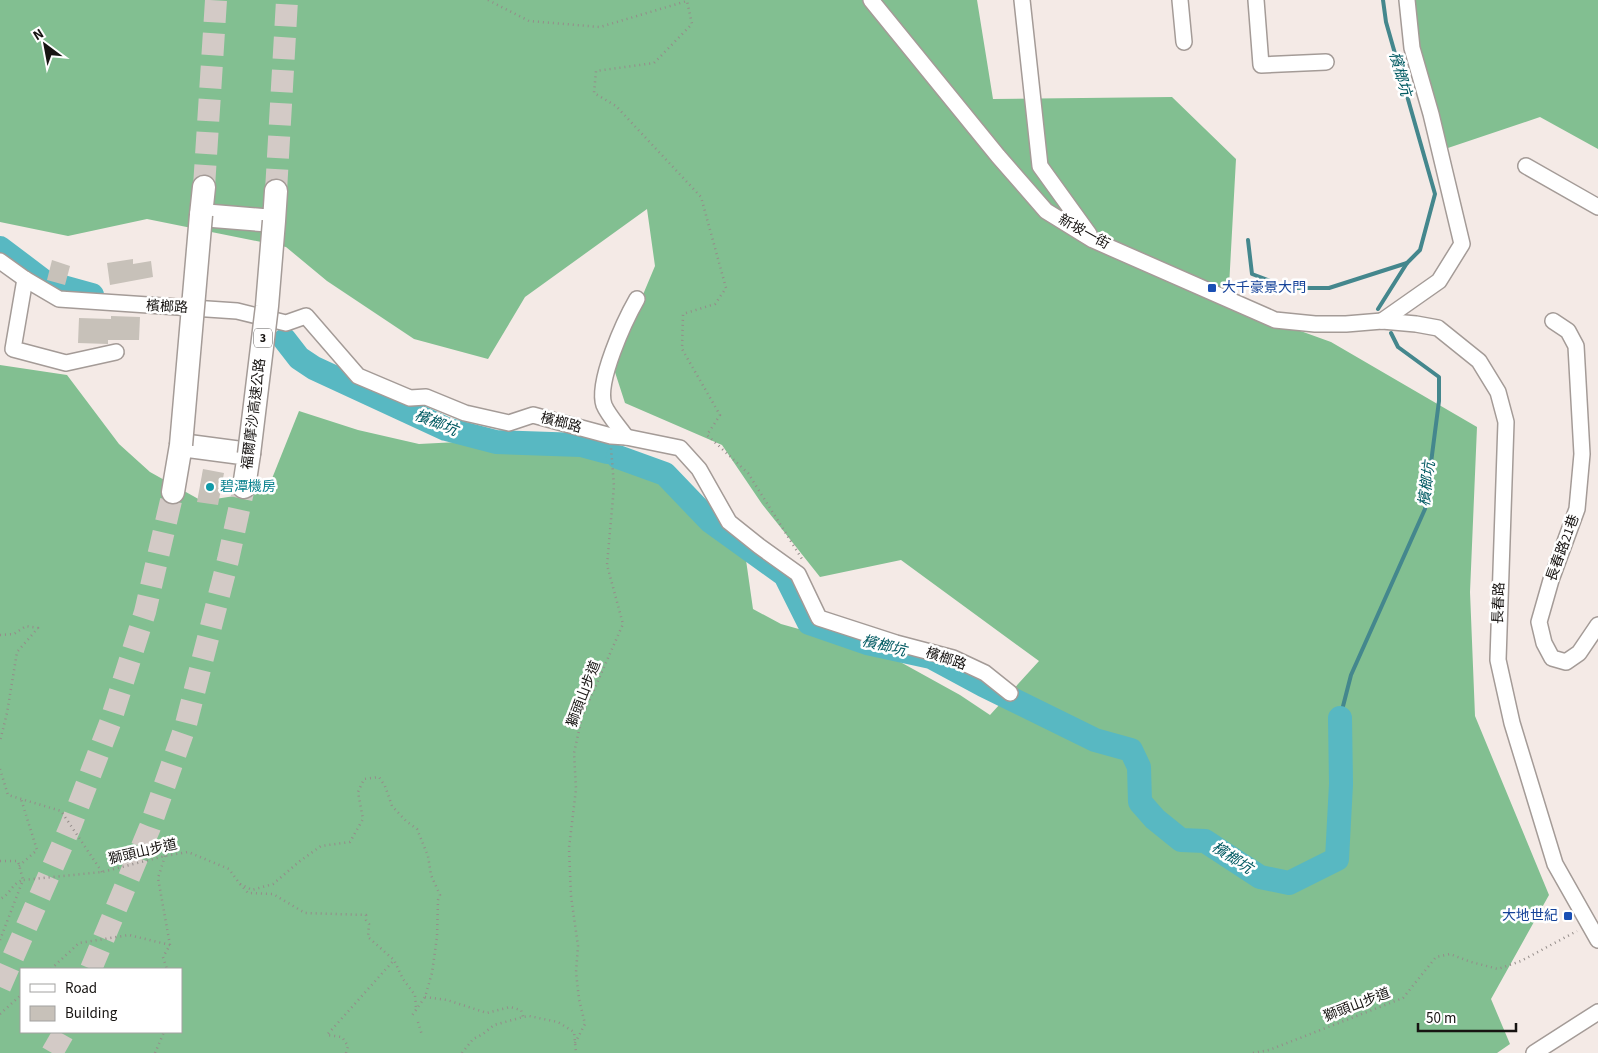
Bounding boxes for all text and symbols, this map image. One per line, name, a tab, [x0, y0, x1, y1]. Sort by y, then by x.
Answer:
north arrow	[20, 20, 70, 70]
text: N	[29, 24, 48, 46]
water label: 檳榔坑	[1384, 49, 1417, 100]
street label: 新坡一街	[1055, 210, 1113, 254]
place label: 大千豪景大門	[1222, 278, 1306, 298]
marker: 大千豪景大門	[1206, 282, 1218, 294]
street label: 檳榔路	[146, 296, 188, 318]
road number: 3	[254, 328, 272, 348]
street label: 福爾摩沙高速公路	[237, 357, 271, 471]
water label: 檳榔坑	[411, 405, 463, 442]
street label: 檳榔路	[538, 408, 584, 438]
water label: 檳榔坑	[1414, 458, 1440, 508]
place label: 碧潭機房	[220, 477, 276, 497]
marker: 碧潭機房	[204, 481, 216, 493]
street label: 長春路21巷	[1542, 512, 1584, 584]
street label: 長春路	[1488, 582, 1510, 624]
water label: 檳榔坑	[860, 630, 910, 662]
street label: 檳榔路	[923, 643, 969, 675]
street label: 獅頭山步道	[562, 658, 606, 730]
street label: 獅頭山步道	[107, 834, 179, 870]
water label: 檳榔坑	[1207, 837, 1258, 880]
place label: 大地世紀	[1502, 906, 1558, 926]
marker: 大地世紀	[1562, 910, 1574, 922]
legend	[20, 968, 182, 1033]
text: Road	[65, 978, 97, 999]
street label: 獅頭山步道	[1321, 983, 1393, 1027]
scale bar	[1418, 1000, 1516, 1032]
text: Building	[65, 1003, 118, 1024]
text: 50 m	[1426, 1008, 1456, 1029]

